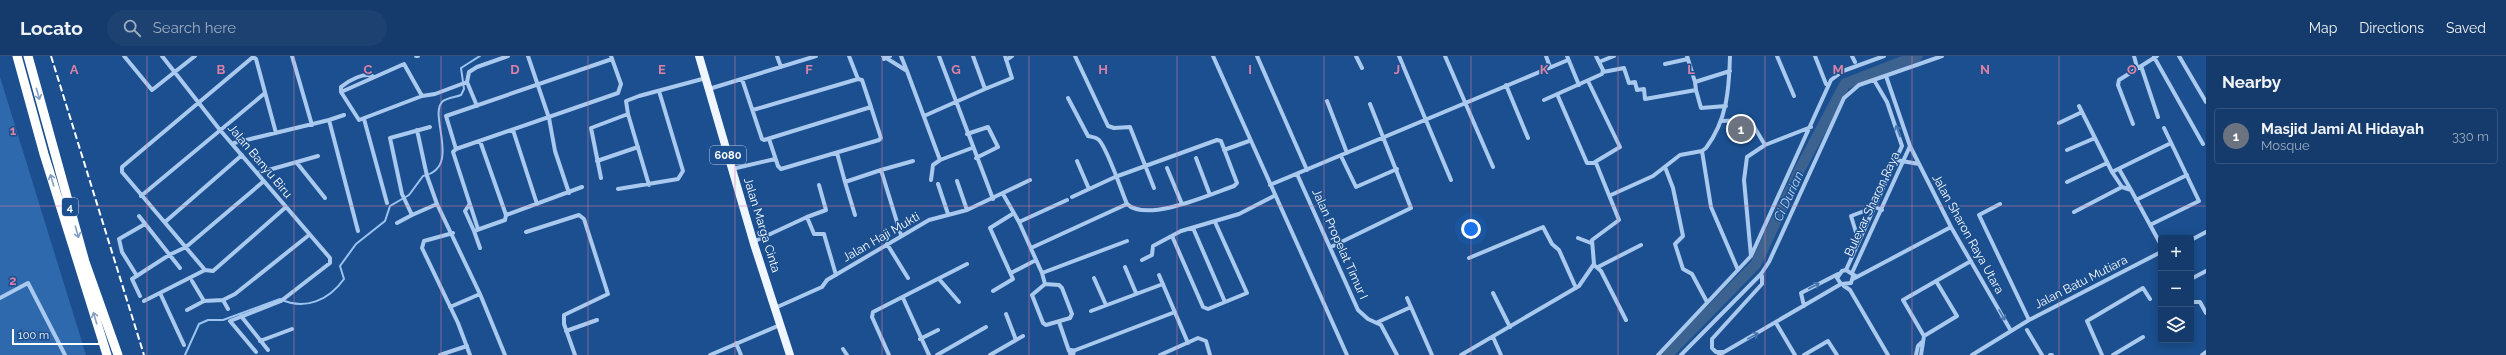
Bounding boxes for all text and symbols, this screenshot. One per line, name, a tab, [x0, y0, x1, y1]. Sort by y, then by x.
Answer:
search box	[107, 10, 387, 46]
text: Locato	[20, 17, 83, 39]
icon: search	[121, 17, 143, 39]
text: Search here	[153, 19, 236, 37]
text: Map	[2309, 20, 2337, 36]
text: Directions	[2359, 20, 2424, 36]
text: Saved	[2446, 20, 2486, 36]
text: A	[70, 62, 79, 77]
text: B	[217, 62, 226, 77]
text: C	[364, 62, 373, 77]
text: D	[510, 62, 520, 77]
text: E	[658, 62, 666, 77]
text: F	[805, 62, 813, 77]
text: G	[951, 62, 961, 77]
text: H	[1098, 62, 1108, 77]
text: I	[1248, 62, 1252, 77]
text: J	[1394, 62, 1400, 77]
text: K	[1540, 62, 1549, 77]
text: L	[1687, 62, 1695, 77]
text: M	[1832, 62, 1844, 77]
text: N	[1980, 62, 1990, 77]
text: O	[2127, 62, 2137, 77]
text: Nearby	[2222, 72, 2281, 92]
one-way arrow	[35, 87, 42, 100]
pin: 1	[1728, 114, 1754, 144]
text: Masjid Jami Al Hidayah	[2261, 120, 2424, 138]
street label: Jalan Banyu Biru	[225, 121, 295, 201]
text: 1	[10, 123, 17, 138]
one-way arrow	[1893, 126, 1901, 138]
text: 1	[2233, 129, 2239, 144]
text: 330 m	[2452, 129, 2489, 144]
text: Mosque	[2261, 138, 2310, 153]
road number: 6080	[710, 146, 746, 164]
street label: Bulevar Sharon Raya	[1842, 149, 1902, 259]
water label: Ci Durian	[1770, 169, 1806, 223]
street label: Jalan Sharon Raya Utara	[1929, 172, 2007, 296]
one-way arrow	[48, 174, 55, 187]
street label: Jalan Marga Cinta	[741, 176, 783, 274]
street label: Jalan Propelat Timur I	[1309, 186, 1371, 302]
road number: 4	[62, 198, 78, 216]
street label: Jalan Haji Mukti	[840, 209, 922, 265]
your location	[1461, 219, 1481, 239]
one-way arrow	[74, 225, 81, 238]
map controls	[2158, 235, 2194, 343]
button: +	[2158, 235, 2194, 271]
street label: Jalan Batu Mutiara	[2032, 253, 2130, 311]
button: −	[2158, 271, 2194, 307]
text: 2	[9, 273, 17, 288]
one-way arrow	[1807, 282, 1819, 290]
button: layers	[2158, 307, 2194, 343]
one-way arrow	[1999, 309, 2006, 321]
one-way arrow	[91, 312, 98, 325]
scale bar	[12, 327, 100, 346]
text: 100 m	[18, 329, 49, 342]
one-way arrow	[1747, 331, 1759, 339]

